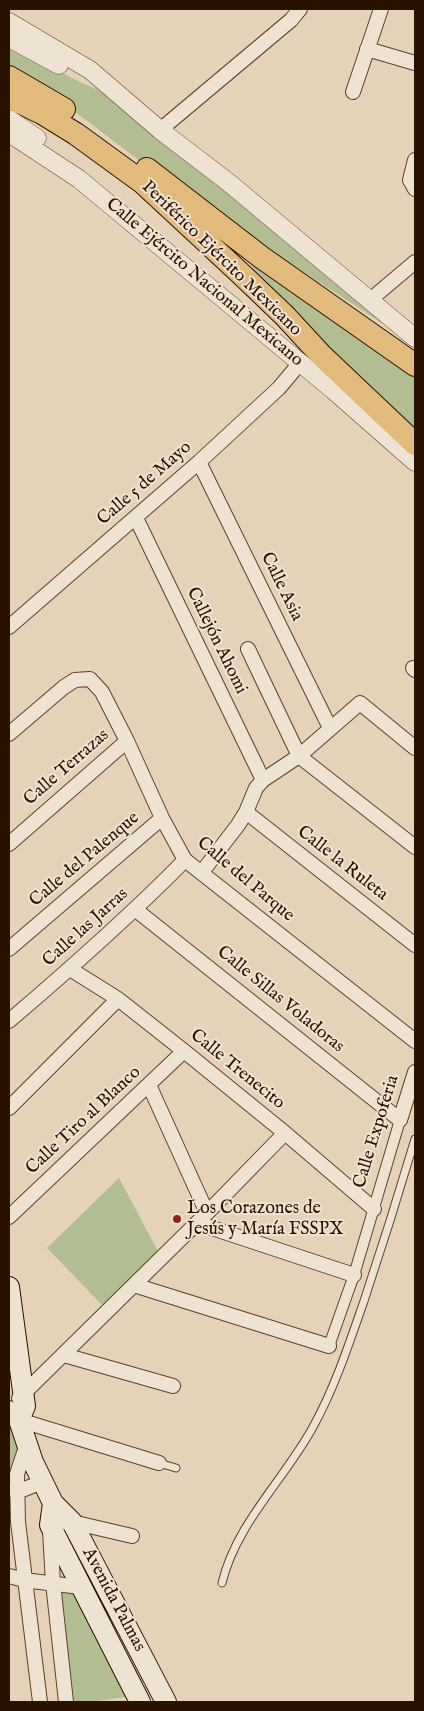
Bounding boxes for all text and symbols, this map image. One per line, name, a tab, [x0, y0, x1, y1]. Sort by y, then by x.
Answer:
street label: Periférico Ejército Mexicano	[136, 177, 306, 341]
street label: Calle Ejército Nacional Mexicano	[101, 194, 307, 372]
street label: Calle 5 de Mayo	[94, 437, 196, 531]
street label: Calle Asia	[255, 549, 307, 625]
street label: Callejón Ahomi	[181, 584, 251, 698]
street label: Calle Terrazas	[20, 725, 114, 811]
street label: Calle del Palenque	[26, 808, 144, 912]
street label: Calle la Ruleta	[292, 822, 392, 906]
street label: Calle del Parque	[192, 833, 298, 927]
street label: Calle las Jarras	[39, 884, 133, 972]
street label: Calle Sillas Voladoras	[212, 942, 348, 1058]
street label: Calle Trenecito	[185, 1025, 289, 1115]
street label: Calle Tiro al Blanco	[22, 1062, 146, 1180]
street label: Calle Expoferia	[350, 1073, 404, 1191]
place label: Los Corazones de Jesús y María FSSPX	[187, 1198, 344, 1240]
marker: Los Corazones de Jesús y María FSSPX	[171, 1213, 183, 1225]
street label: Avenida Palmas	[77, 1544, 149, 1656]

